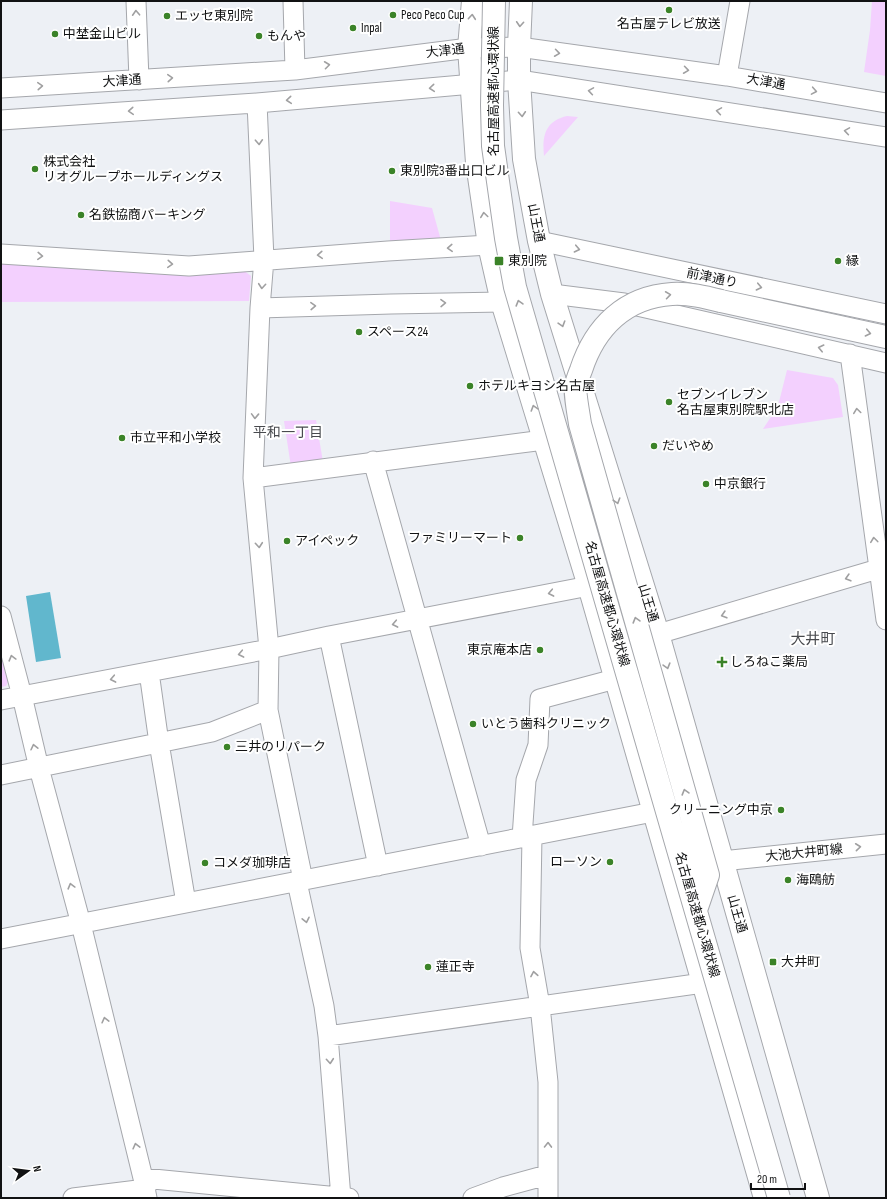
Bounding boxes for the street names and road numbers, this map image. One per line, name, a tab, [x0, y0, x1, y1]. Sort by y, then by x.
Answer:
street label: 名古屋高速都心環状線	[486, 26, 502, 156]
street label: 大津通	[425, 41, 465, 61]
street label: 大津通	[745, 71, 787, 93]
street label: 大津通	[102, 72, 142, 90]
street label: 山王通	[524, 202, 548, 244]
street label: 前津通り	[685, 265, 739, 291]
street label: 名古屋高速都心環状線	[581, 539, 633, 669]
street label: 山王通	[635, 582, 661, 624]
street label: 大池大井町線	[764, 841, 844, 865]
street label: 名古屋高速都心環状線	[671, 850, 723, 980]
street label: 山王通	[724, 893, 750, 935]

